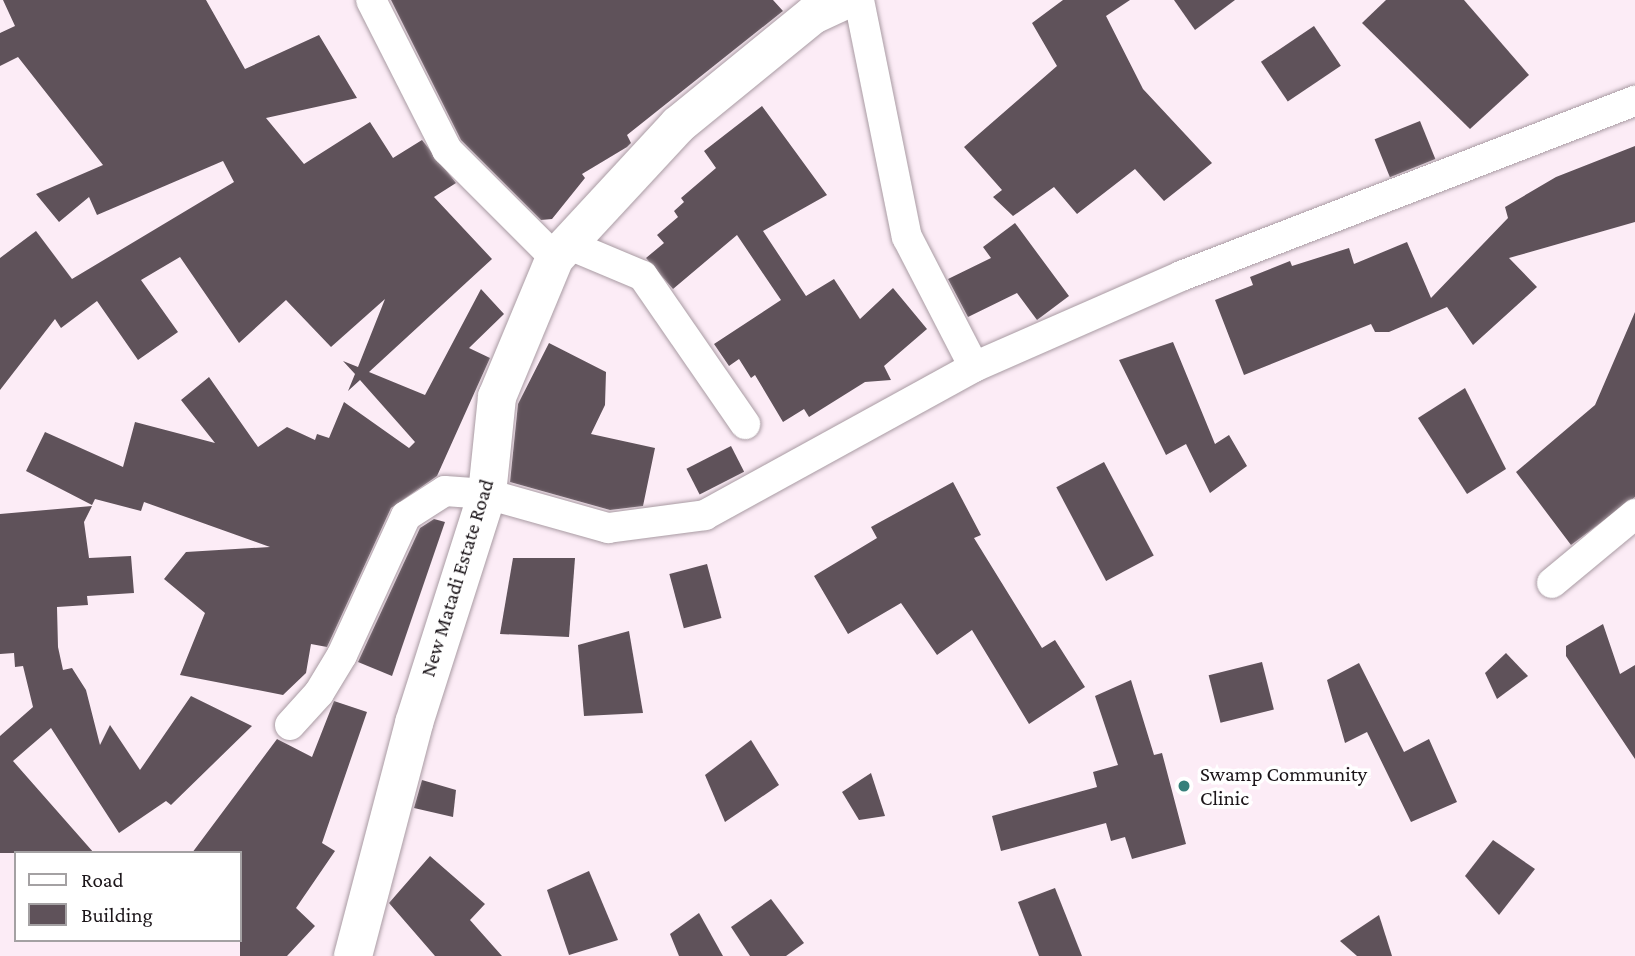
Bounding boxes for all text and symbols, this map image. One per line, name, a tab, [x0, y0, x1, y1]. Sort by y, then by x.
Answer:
street label: New Matadi Estate Road	[415, 476, 499, 680]
place label: Swamp Community Clinic	[1200, 761, 1367, 811]
marker: Swamp Community Clinic	[1174, 776, 1194, 796]
legend	[14, 851, 242, 942]
text: Road	[81, 868, 124, 892]
text: Building	[81, 903, 153, 927]

